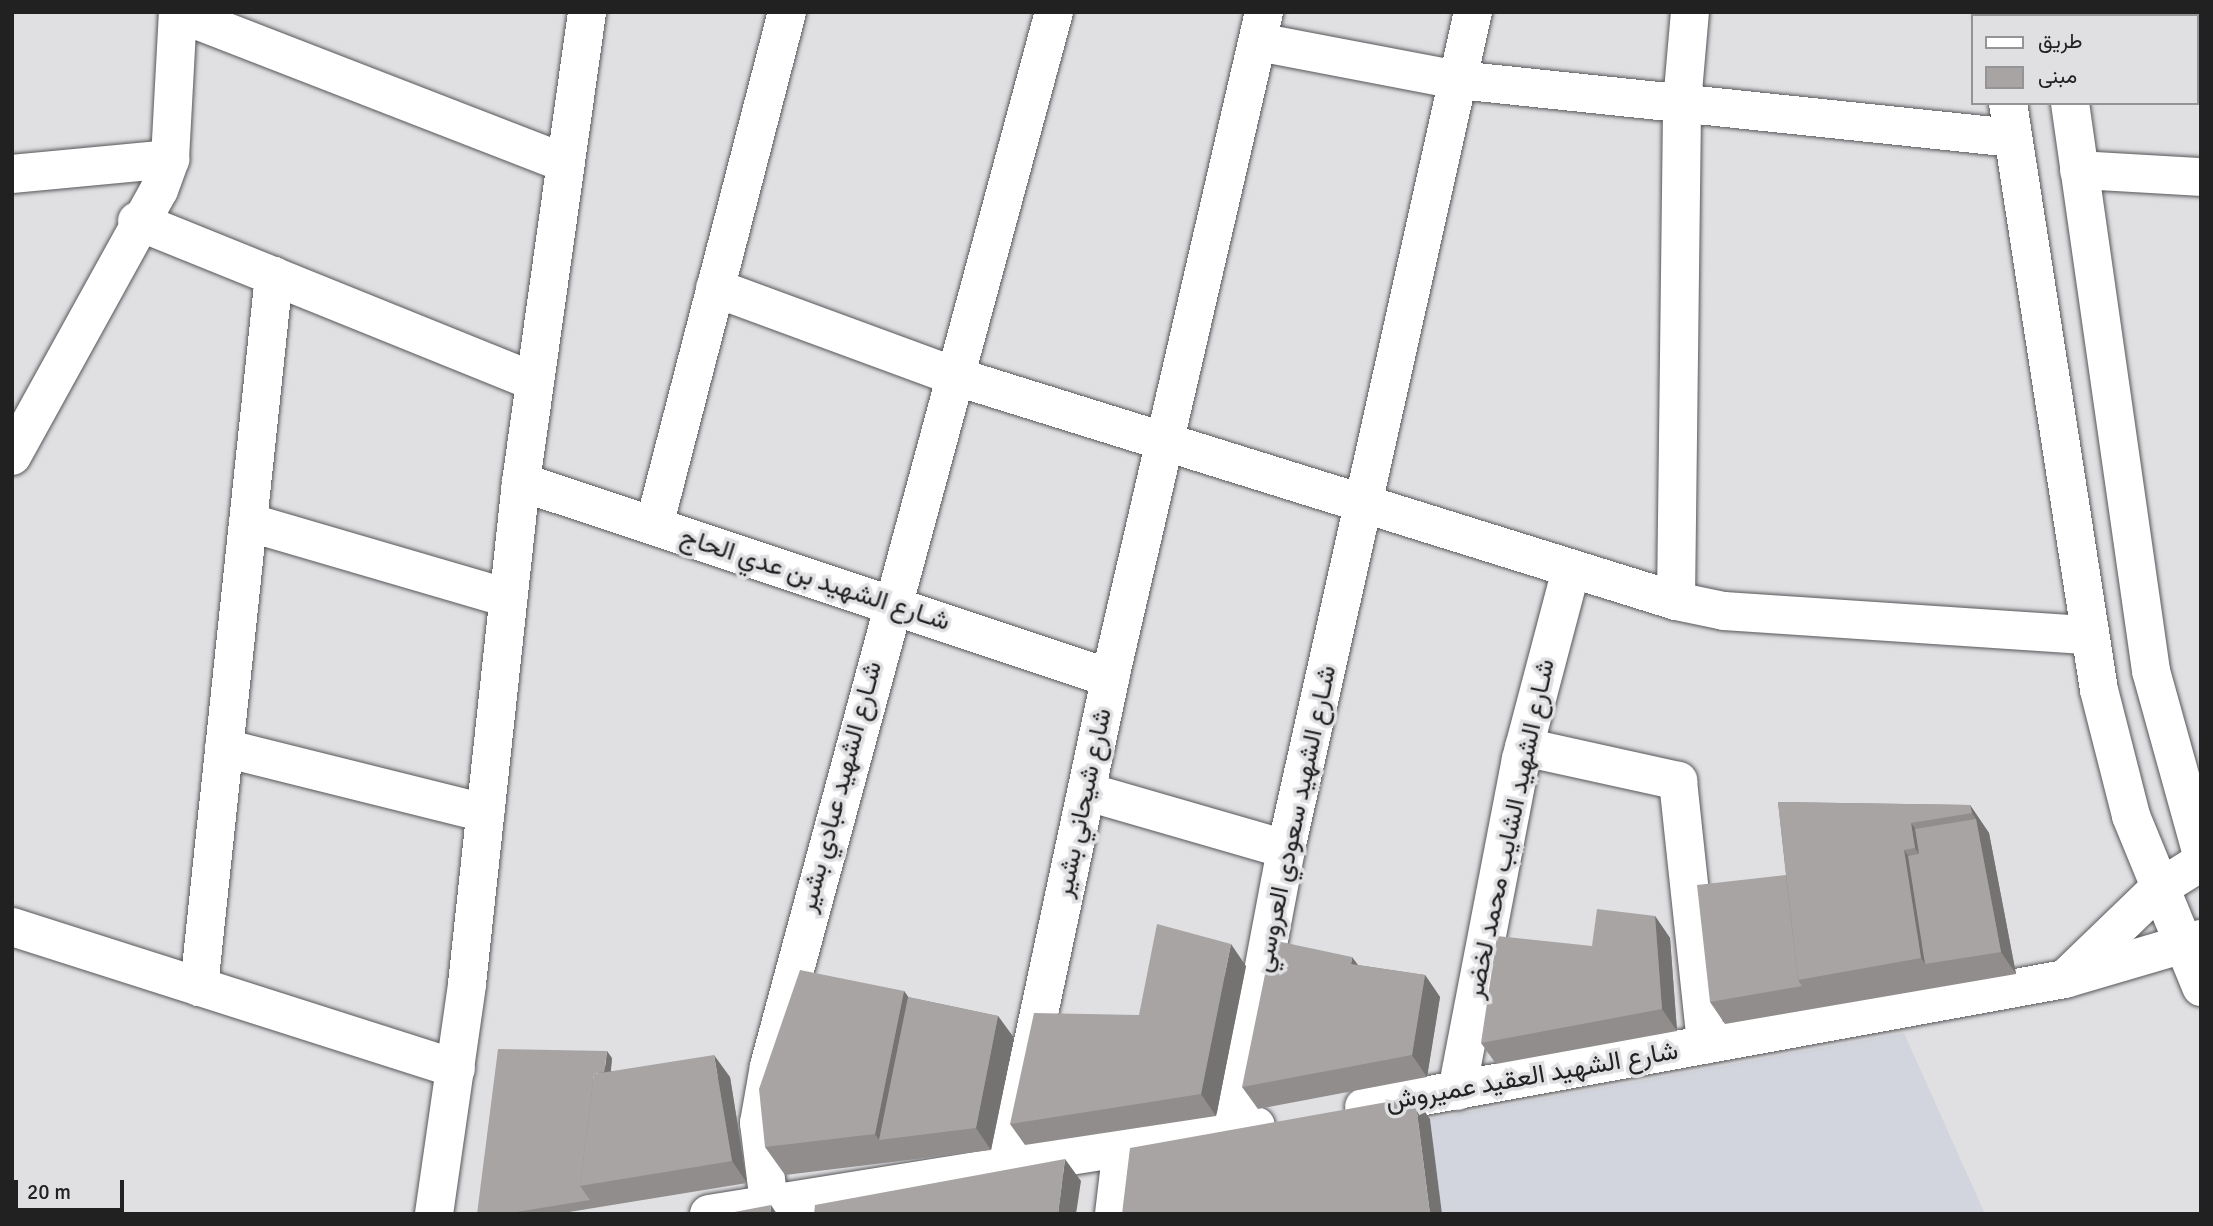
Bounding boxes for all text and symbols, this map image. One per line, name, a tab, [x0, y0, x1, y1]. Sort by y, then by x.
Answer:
legend	[1972, 14, 2199, 105]
text: طريق	[2038, 28, 2083, 54]
text: مبنى	[2038, 63, 2077, 89]
street label: شـارع الشهيد بن عدي الحاج	[676, 522, 954, 638]
street label: شـارع الشهيد الشايب محمد لخضر	[1460, 656, 1562, 1002]
street label: شـارع الشهيد عبادي بشير	[792, 658, 890, 916]
street label: شـارع الشهيد سعودي العروسي	[1248, 663, 1344, 975]
street label: شارع شيحاني بشير	[1049, 706, 1119, 900]
street label: شارع الشهيد العقيد عميروش	[1383, 1036, 1681, 1118]
scale bar	[18, 1166, 128, 1210]
text: 20 m	[27, 1179, 71, 1205]

